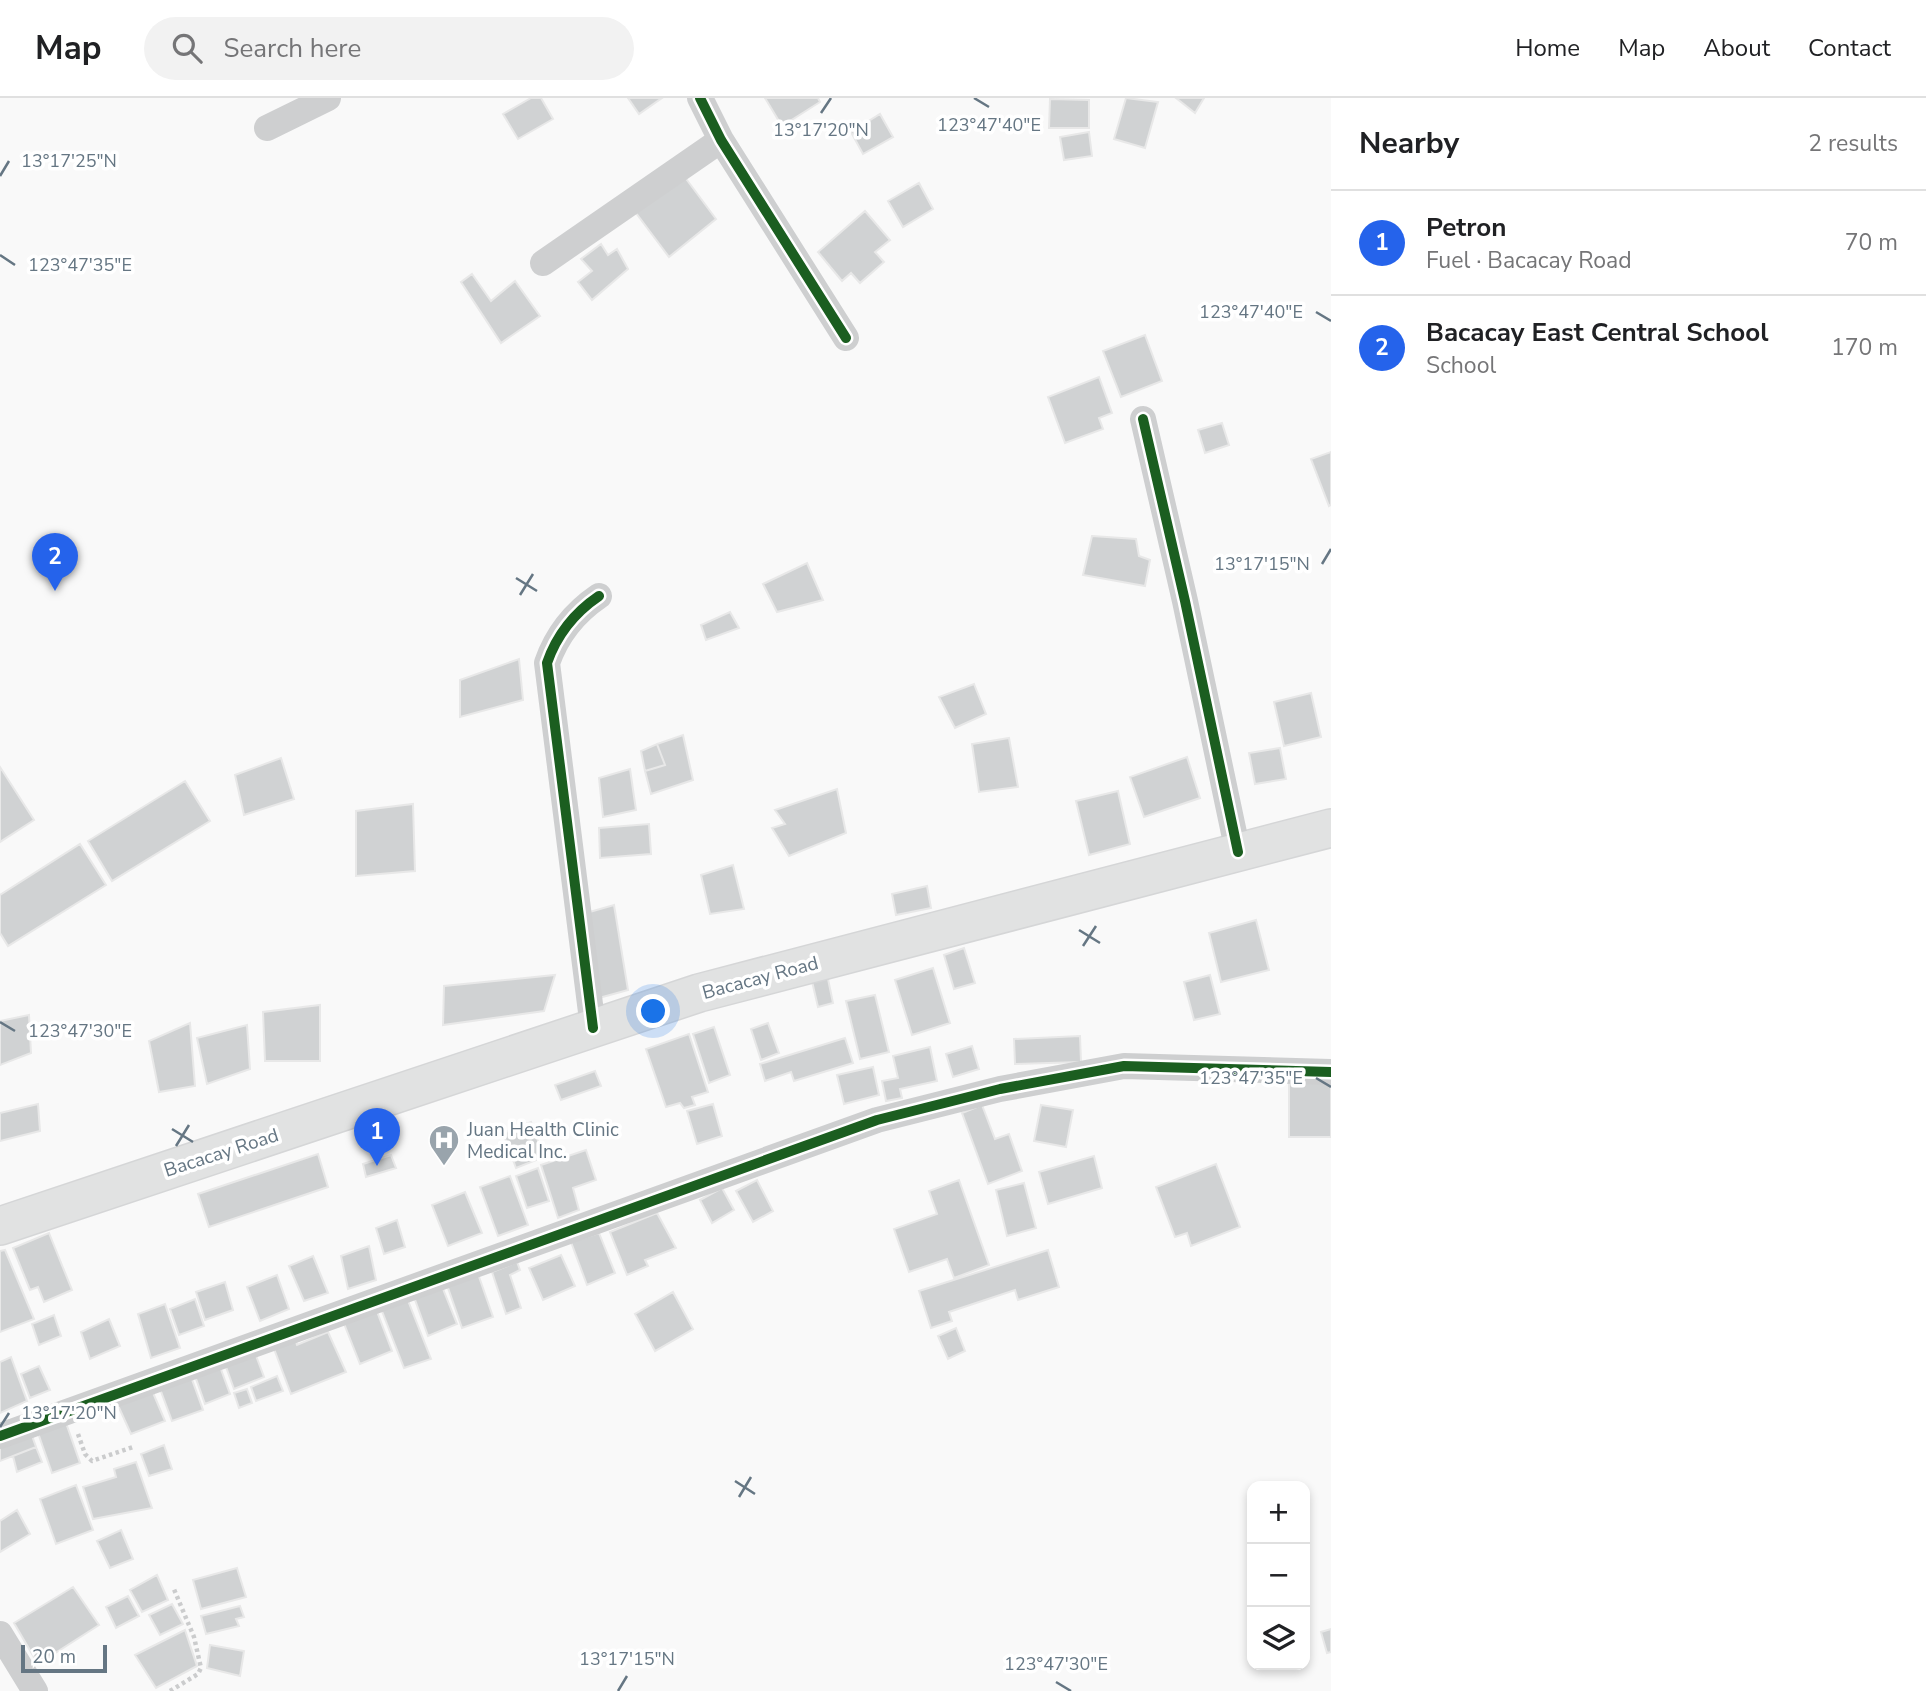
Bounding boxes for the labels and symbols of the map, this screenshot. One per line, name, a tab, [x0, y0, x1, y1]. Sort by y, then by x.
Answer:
text: 123°47'40"E	[937, 113, 1041, 137]
text: 13°17'20"N	[773, 118, 869, 142]
text: 13°17'25"N	[21, 149, 117, 173]
text: 123°47'35"E	[28, 253, 132, 277]
text: 123°47'40"E	[1199, 300, 1303, 324]
pin: 2	[32, 533, 78, 591]
text: 13°17'15"N	[1214, 552, 1310, 576]
street label: Bacacay Road	[699, 950, 821, 1006]
your location	[636, 994, 670, 1028]
text: 123°47'30"E	[28, 1019, 132, 1043]
text: 123°47'35"E	[1199, 1066, 1303, 1090]
pin: 1	[354, 1108, 400, 1166]
place label: Juan Health Clinic Medical Inc.	[466, 1117, 619, 1165]
street label: Bacacay Road	[161, 1122, 282, 1184]
hospital icon: Juan Health Clinic Medical Inc.	[427, 1123, 461, 1167]
text: 13°17'20"N	[21, 1401, 117, 1425]
scale bar	[21, 1642, 107, 1674]
text: 13°17'15"N	[579, 1647, 675, 1671]
text: 123°47'30"E	[1004, 1652, 1108, 1676]

